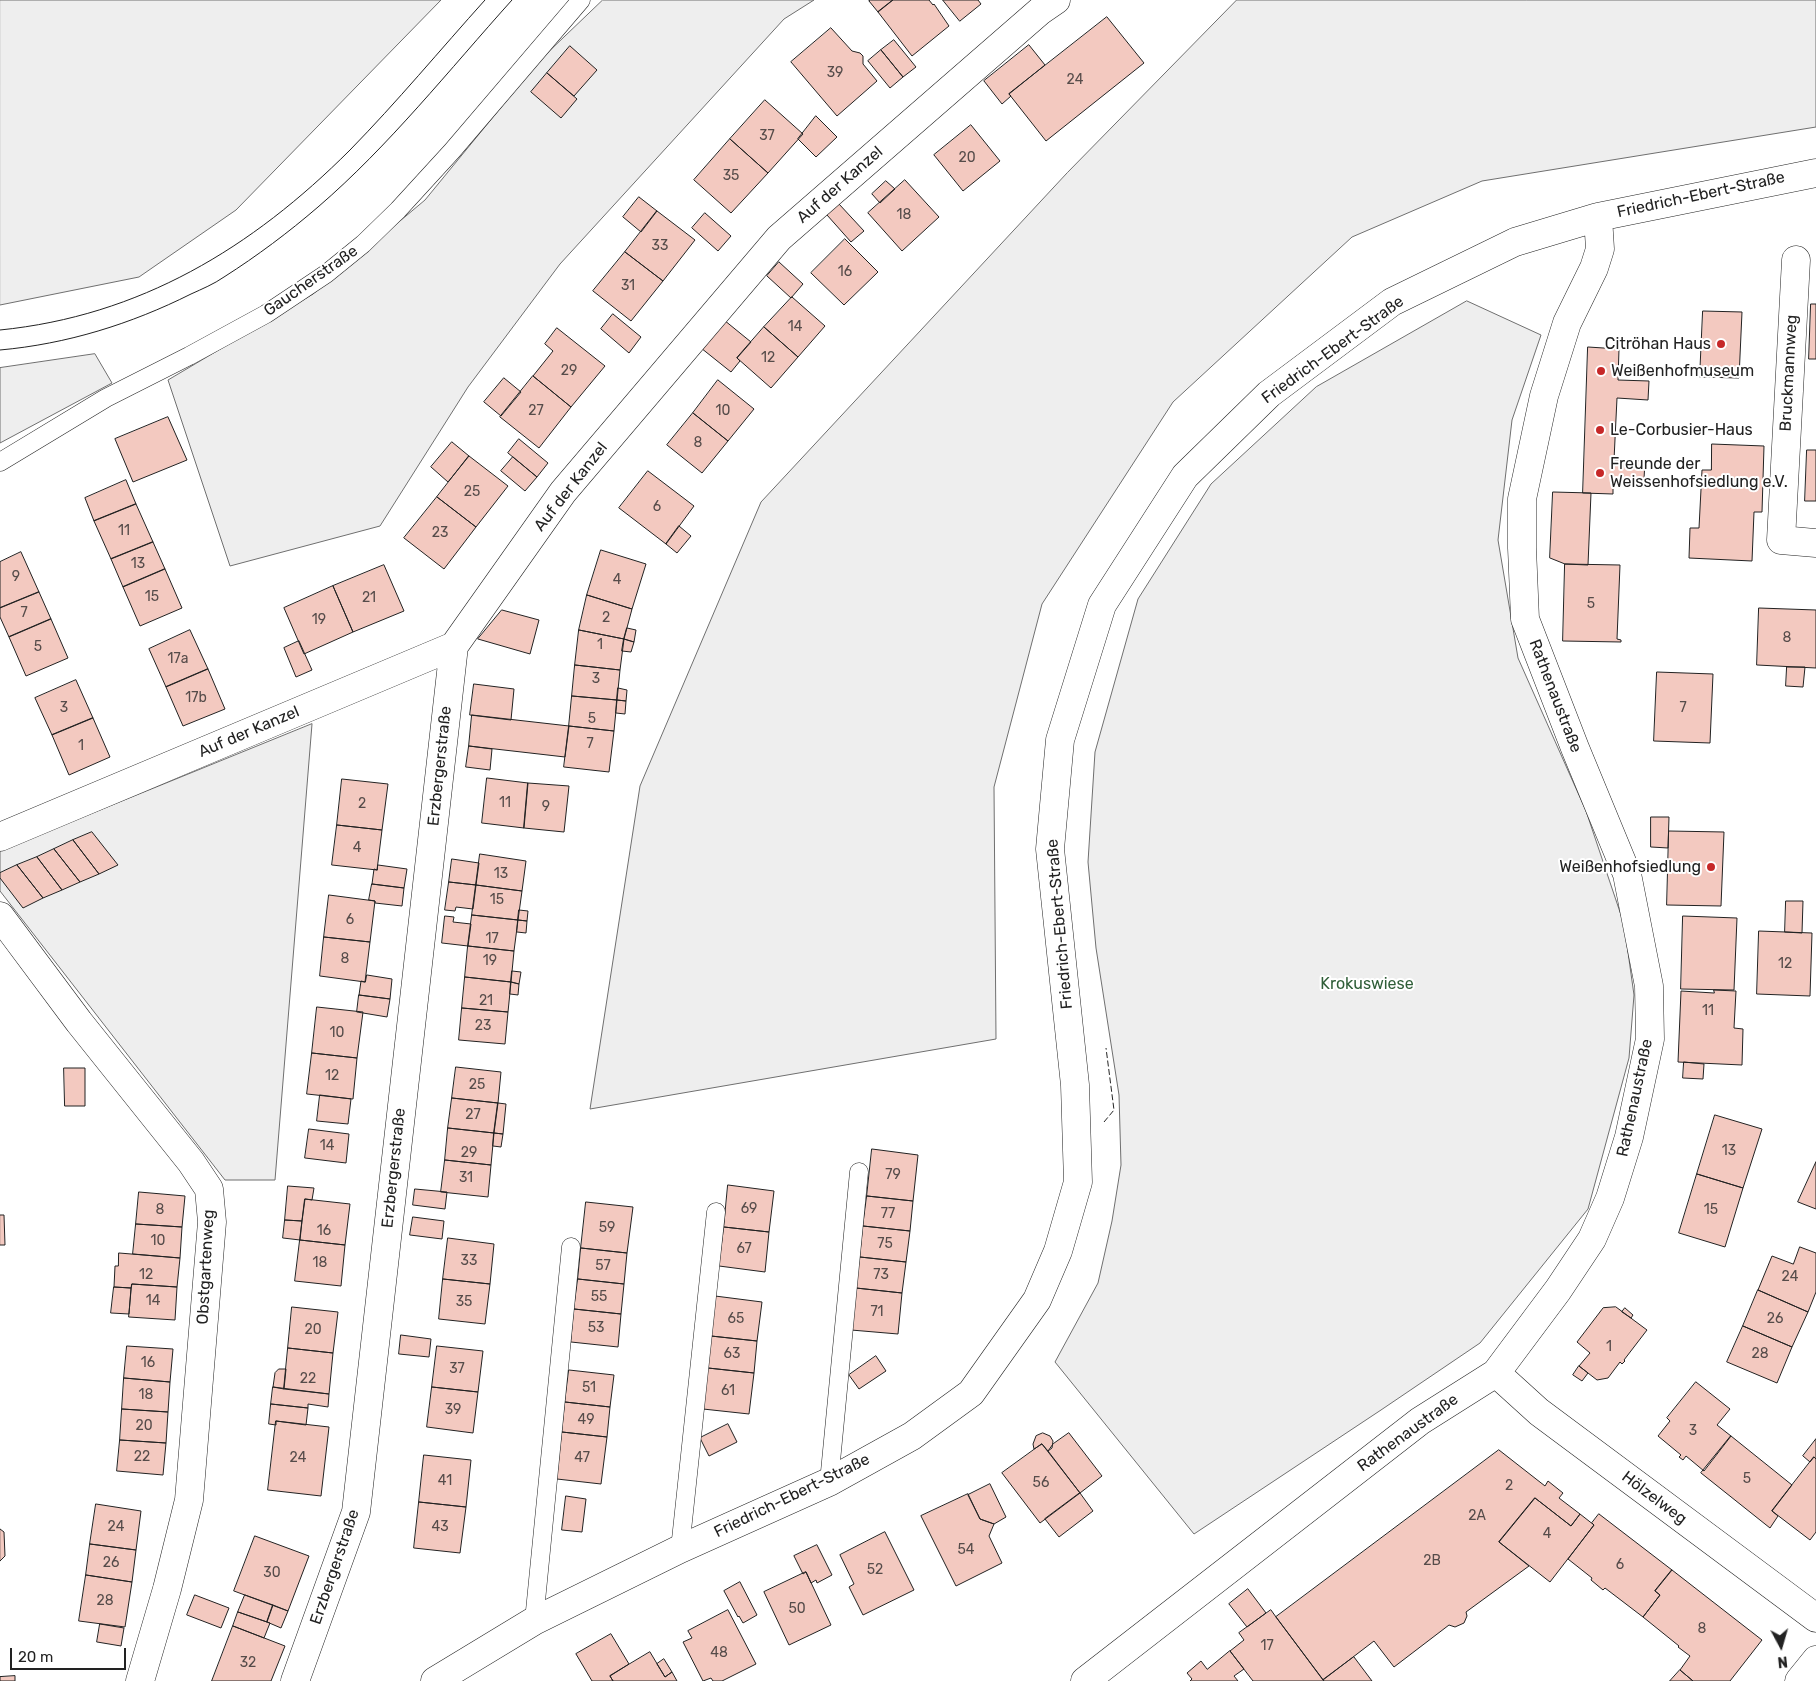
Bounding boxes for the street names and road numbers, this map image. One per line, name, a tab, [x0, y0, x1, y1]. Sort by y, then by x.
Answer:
street label: Auf der Kanzel	[793, 142, 887, 228]
street label: Friedrich-Ebert-Straße	[1615, 168, 1787, 222]
street label: Gaucherstraße	[260, 241, 362, 321]
street label: Friedrich-Ebert-Straße	[1258, 292, 1408, 408]
street label: Bruckmannweg	[1776, 314, 1802, 432]
street label: Auf der Kanzel	[530, 439, 612, 535]
street label: Rathenaustraße	[1525, 637, 1585, 755]
street label: Auf der Kanzel	[196, 702, 302, 762]
street label: Erzbergerstraße	[424, 705, 456, 827]
street label: Friedrich-Ebert-Straße	[1043, 838, 1077, 1010]
street label: Rathenaustraße	[1613, 1037, 1657, 1159]
street label: Erzbergerstraße	[378, 1107, 410, 1229]
street label: Obstgartenweg	[193, 1209, 219, 1325]
street label: Rathenaustraße	[1354, 1390, 1462, 1476]
street label: Friedrich-Ebert-Straße	[711, 1450, 873, 1542]
street label: Hölzelweg	[1618, 1467, 1690, 1529]
street label: Erzbergerstraße	[306, 1507, 364, 1627]

